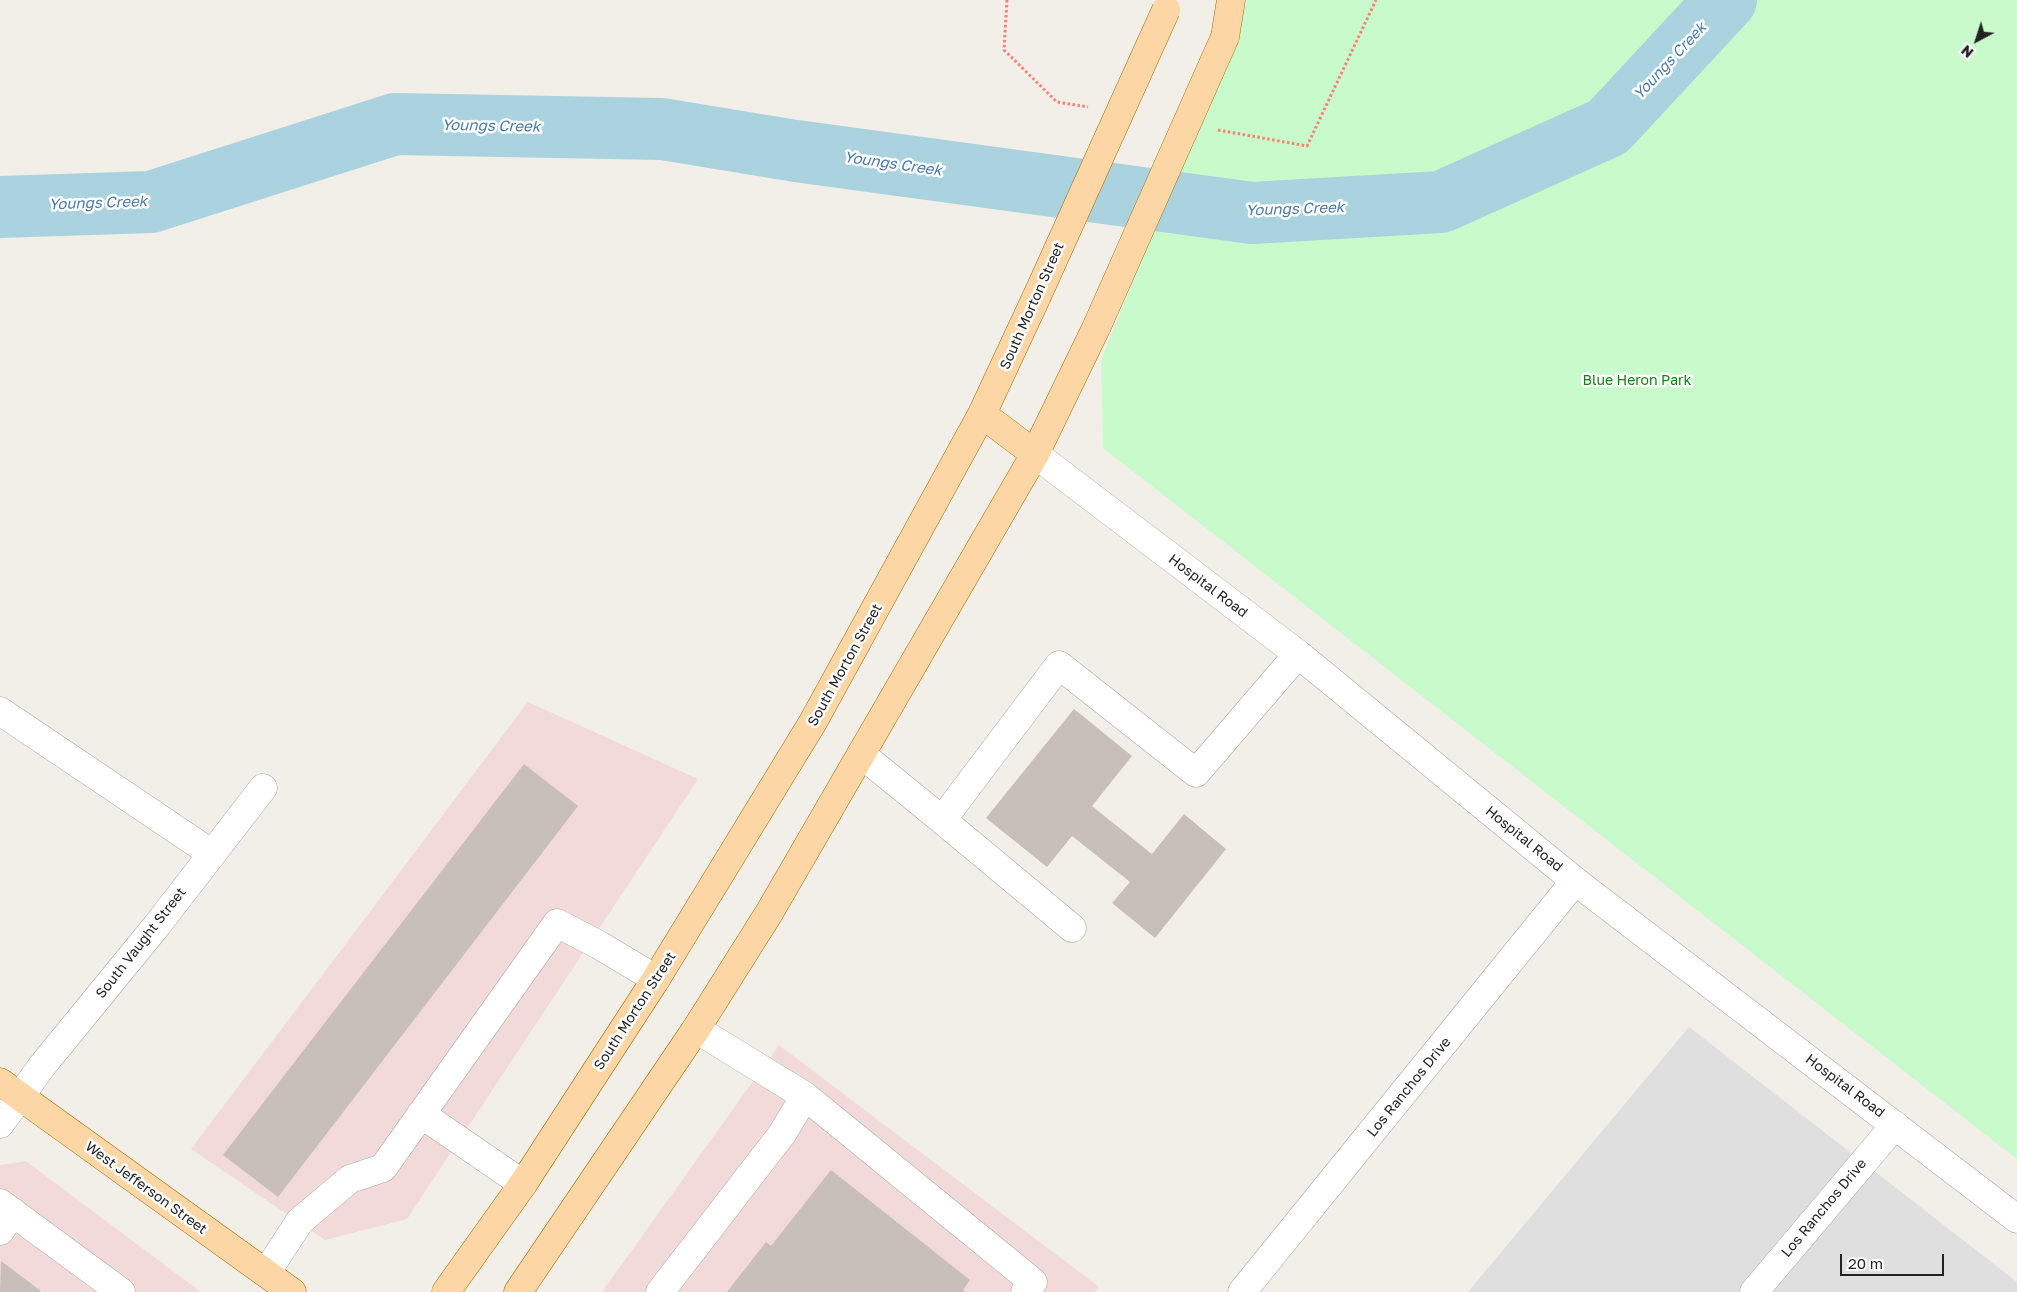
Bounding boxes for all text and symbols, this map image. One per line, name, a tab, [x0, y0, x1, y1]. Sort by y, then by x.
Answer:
north arrow	[1952, 15, 2002, 65]
water label: Youngs Creek	[1630, 19, 1710, 103]
text: N	[1958, 42, 1977, 62]
water label: Youngs Creek	[442, 116, 540, 136]
water label: Youngs Creek	[843, 148, 943, 180]
water label: Youngs Creek	[49, 192, 147, 214]
water label: Youngs Creek	[1246, 198, 1344, 220]
street label: South Morton Street	[996, 240, 1068, 372]
park label: Blue Heron Park	[1583, 373, 1691, 389]
street label: Hospital Road	[1165, 551, 1251, 621]
street label: South Morton Street	[804, 601, 886, 729]
street label: Hospital Road	[1482, 803, 1566, 875]
street label: South Vaught Street	[92, 884, 190, 1002]
street label: South Morton Street	[591, 949, 679, 1073]
street label: Los Ranchos Drive	[1364, 1034, 1454, 1140]
street label: Hospital Road	[1802, 1051, 1888, 1121]
street label: West Jefferson Street	[82, 1138, 210, 1238]
street label: Los Ranchos Drive	[1778, 1155, 1870, 1261]
scale bar	[1842, 1244, 1946, 1276]
text: 20 m	[1848, 1254, 1883, 1272]

